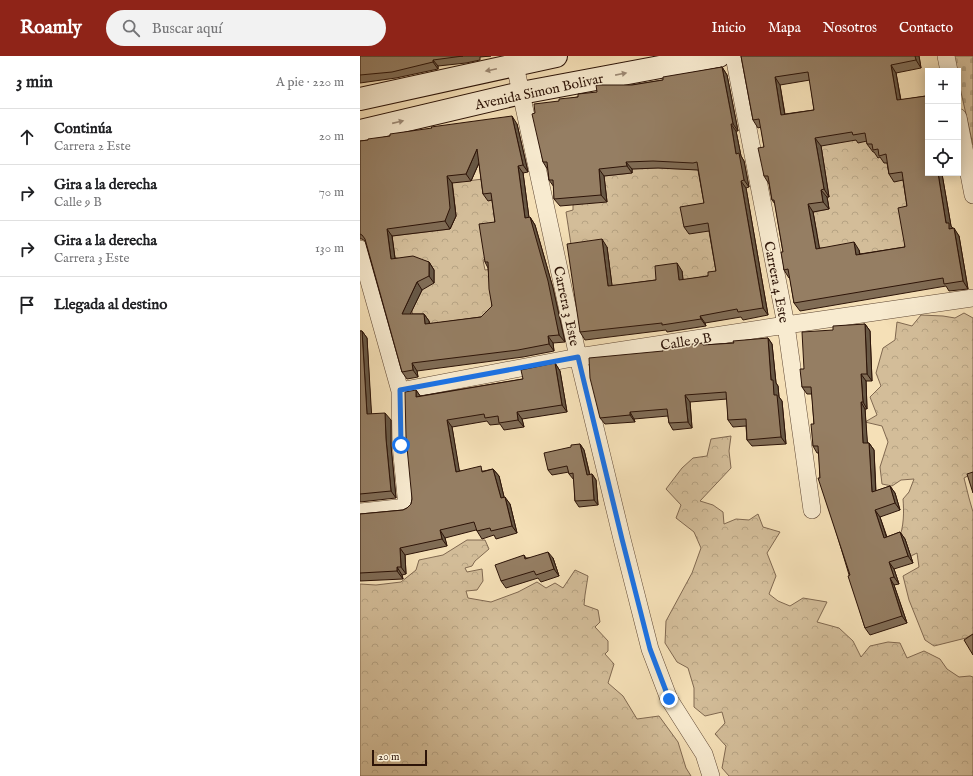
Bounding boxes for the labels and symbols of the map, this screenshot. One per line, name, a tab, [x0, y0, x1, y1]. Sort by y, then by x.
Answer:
one-way arrow	[485, 68, 497, 74]
street label: Avenida Simon Bolivar	[472, 70, 605, 115]
one-way arrow	[615, 71, 627, 77]
one-way arrow	[392, 118, 404, 124]
street label: Carrera 4 Este	[759, 240, 793, 325]
street label: Carrera 3 Este	[549, 265, 583, 348]
street label: Calle 9 B	[659, 329, 713, 355]
route start	[392, 436, 410, 454]
route end	[660, 690, 678, 708]
scale bar	[372, 748, 427, 767]

